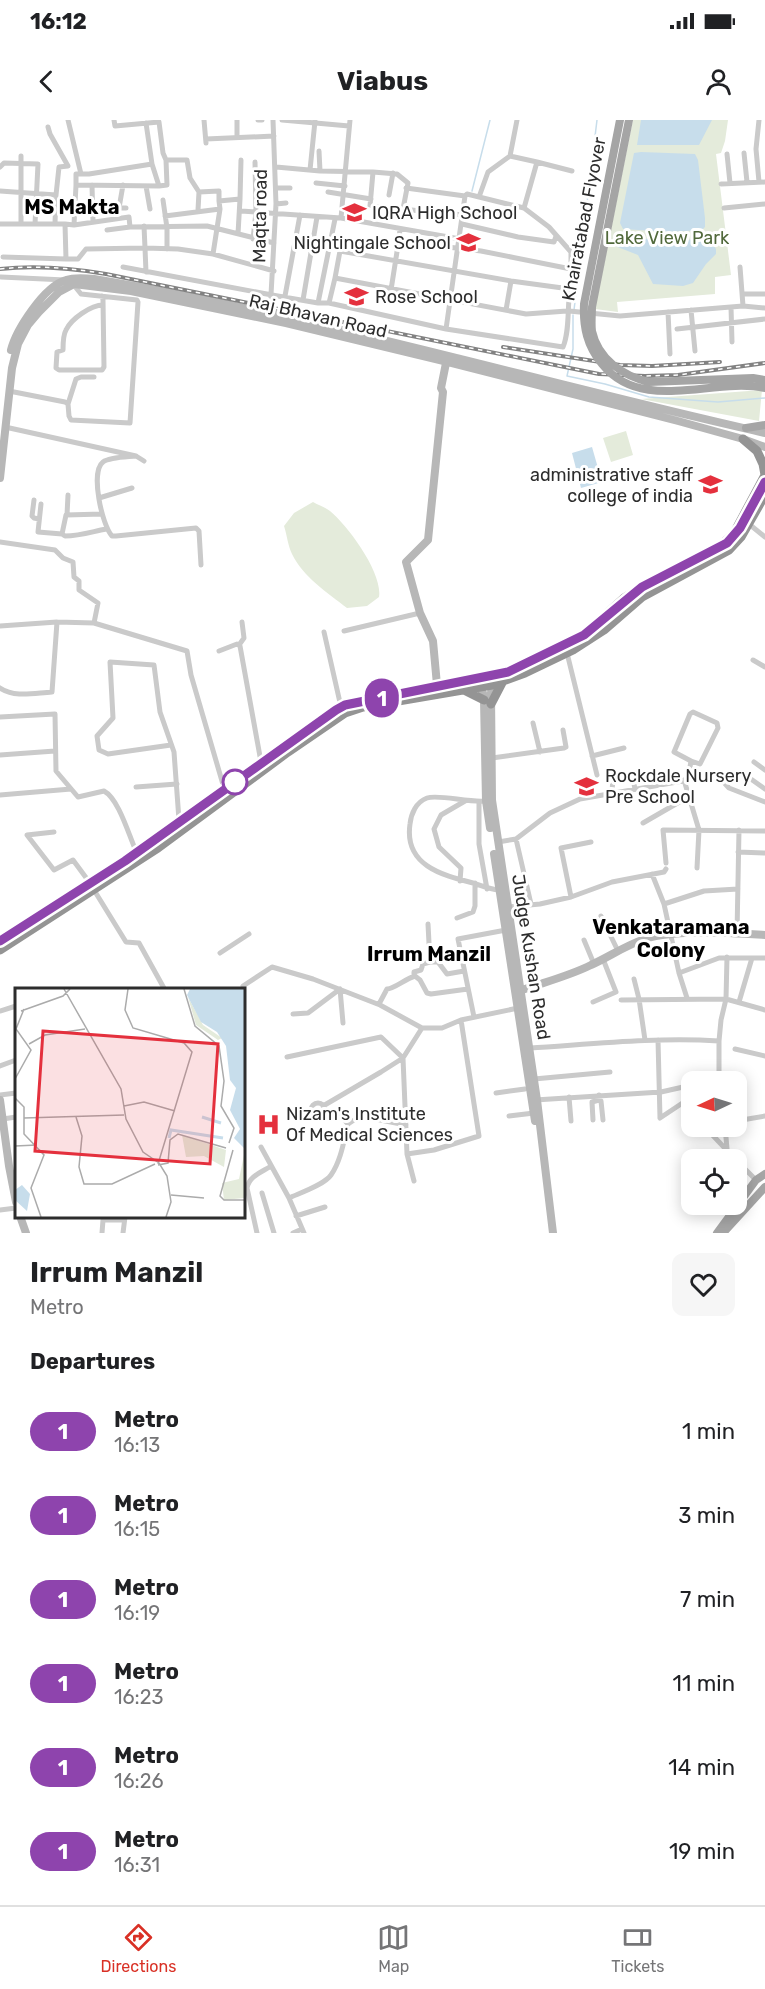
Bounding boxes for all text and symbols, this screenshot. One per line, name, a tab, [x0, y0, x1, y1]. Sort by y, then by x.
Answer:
text: 16:12	[30, 8, 87, 35]
icon: back	[30, 65, 63, 98]
text: Viabus	[337, 65, 428, 97]
icon: person	[702, 65, 735, 98]
street label: Khairatabad Flyover	[557, 135, 611, 303]
street label: Maqta road	[248, 169, 272, 263]
district label: MS Makta	[24, 195, 120, 219]
school or university icon: IQRA High School	[341, 200, 367, 226]
place label: IQRA High School	[372, 202, 517, 224]
park label: Lake View Park	[605, 227, 730, 249]
school or university icon: Nightingale School	[456, 230, 482, 256]
place label: Nightingale School	[294, 232, 451, 254]
school or university icon: Rose School	[344, 284, 370, 310]
place label: Rose School	[375, 286, 478, 308]
street label: Raj Bhavan Road	[247, 289, 389, 343]
place label: administrative staff college of india	[530, 464, 694, 507]
school or university icon: administrative staff college of india	[698, 472, 724, 498]
line badge: 1	[362, 678, 401, 718]
text: 1	[377, 686, 387, 711]
place label: Rockdale Nursery Pre School	[605, 765, 752, 808]
unlabelled marker	[222, 769, 248, 795]
school or university icon: Rockdale Nursery Pre School	[574, 773, 600, 799]
street label: Judge Kushan Road	[507, 873, 555, 1041]
district label: Venkataramana Colony	[592, 915, 750, 962]
district label: Irrum Manzil	[367, 942, 491, 966]
inset map	[15, 988, 244, 1218]
north arrow	[681, 1071, 747, 1137]
map controls	[681, 1071, 747, 1215]
place label: Nizam's Institute Of Medical Sciences	[286, 1103, 453, 1146]
hospital icon: Nizam's Institute Of Medical Sciences	[255, 1111, 281, 1137]
button: locate	[681, 1149, 747, 1215]
button: heart	[672, 1253, 735, 1316]
text: Irrum Manzil	[30, 1256, 203, 1289]
text: Metro	[30, 1295, 84, 1319]
text: Departures	[30, 1348, 155, 1375]
text: Metro	[114, 1406, 179, 1433]
text: 1 min	[682, 1418, 735, 1445]
text: 1	[58, 1419, 68, 1444]
text: 16:13	[114, 1433, 160, 1457]
text: Metro	[114, 1490, 179, 1517]
text: 3 min	[678, 1502, 735, 1529]
text: 1	[58, 1503, 68, 1528]
text: 16:15	[114, 1517, 160, 1541]
text: Metro	[114, 1574, 179, 1601]
text: 7 min	[680, 1586, 735, 1613]
text: 1	[58, 1587, 68, 1612]
text: 16:19	[114, 1601, 160, 1625]
text: Metro	[114, 1658, 179, 1685]
text: 11 min	[673, 1670, 735, 1697]
text: 1	[58, 1671, 68, 1696]
text: 16:23	[114, 1685, 164, 1709]
text: Metro	[114, 1742, 179, 1769]
text: 14 min	[668, 1754, 735, 1781]
text: 1	[58, 1755, 68, 1780]
text: 16:26	[114, 1769, 164, 1793]
text: Metro	[114, 1826, 179, 1853]
text: 19 min	[669, 1838, 735, 1865]
text: 1	[58, 1839, 68, 1864]
text: 16:31	[114, 1853, 160, 1877]
tab: Directions	[101, 1921, 176, 1976]
tab: Map	[377, 1921, 410, 1976]
tab: Tickets	[611, 1921, 664, 1976]

